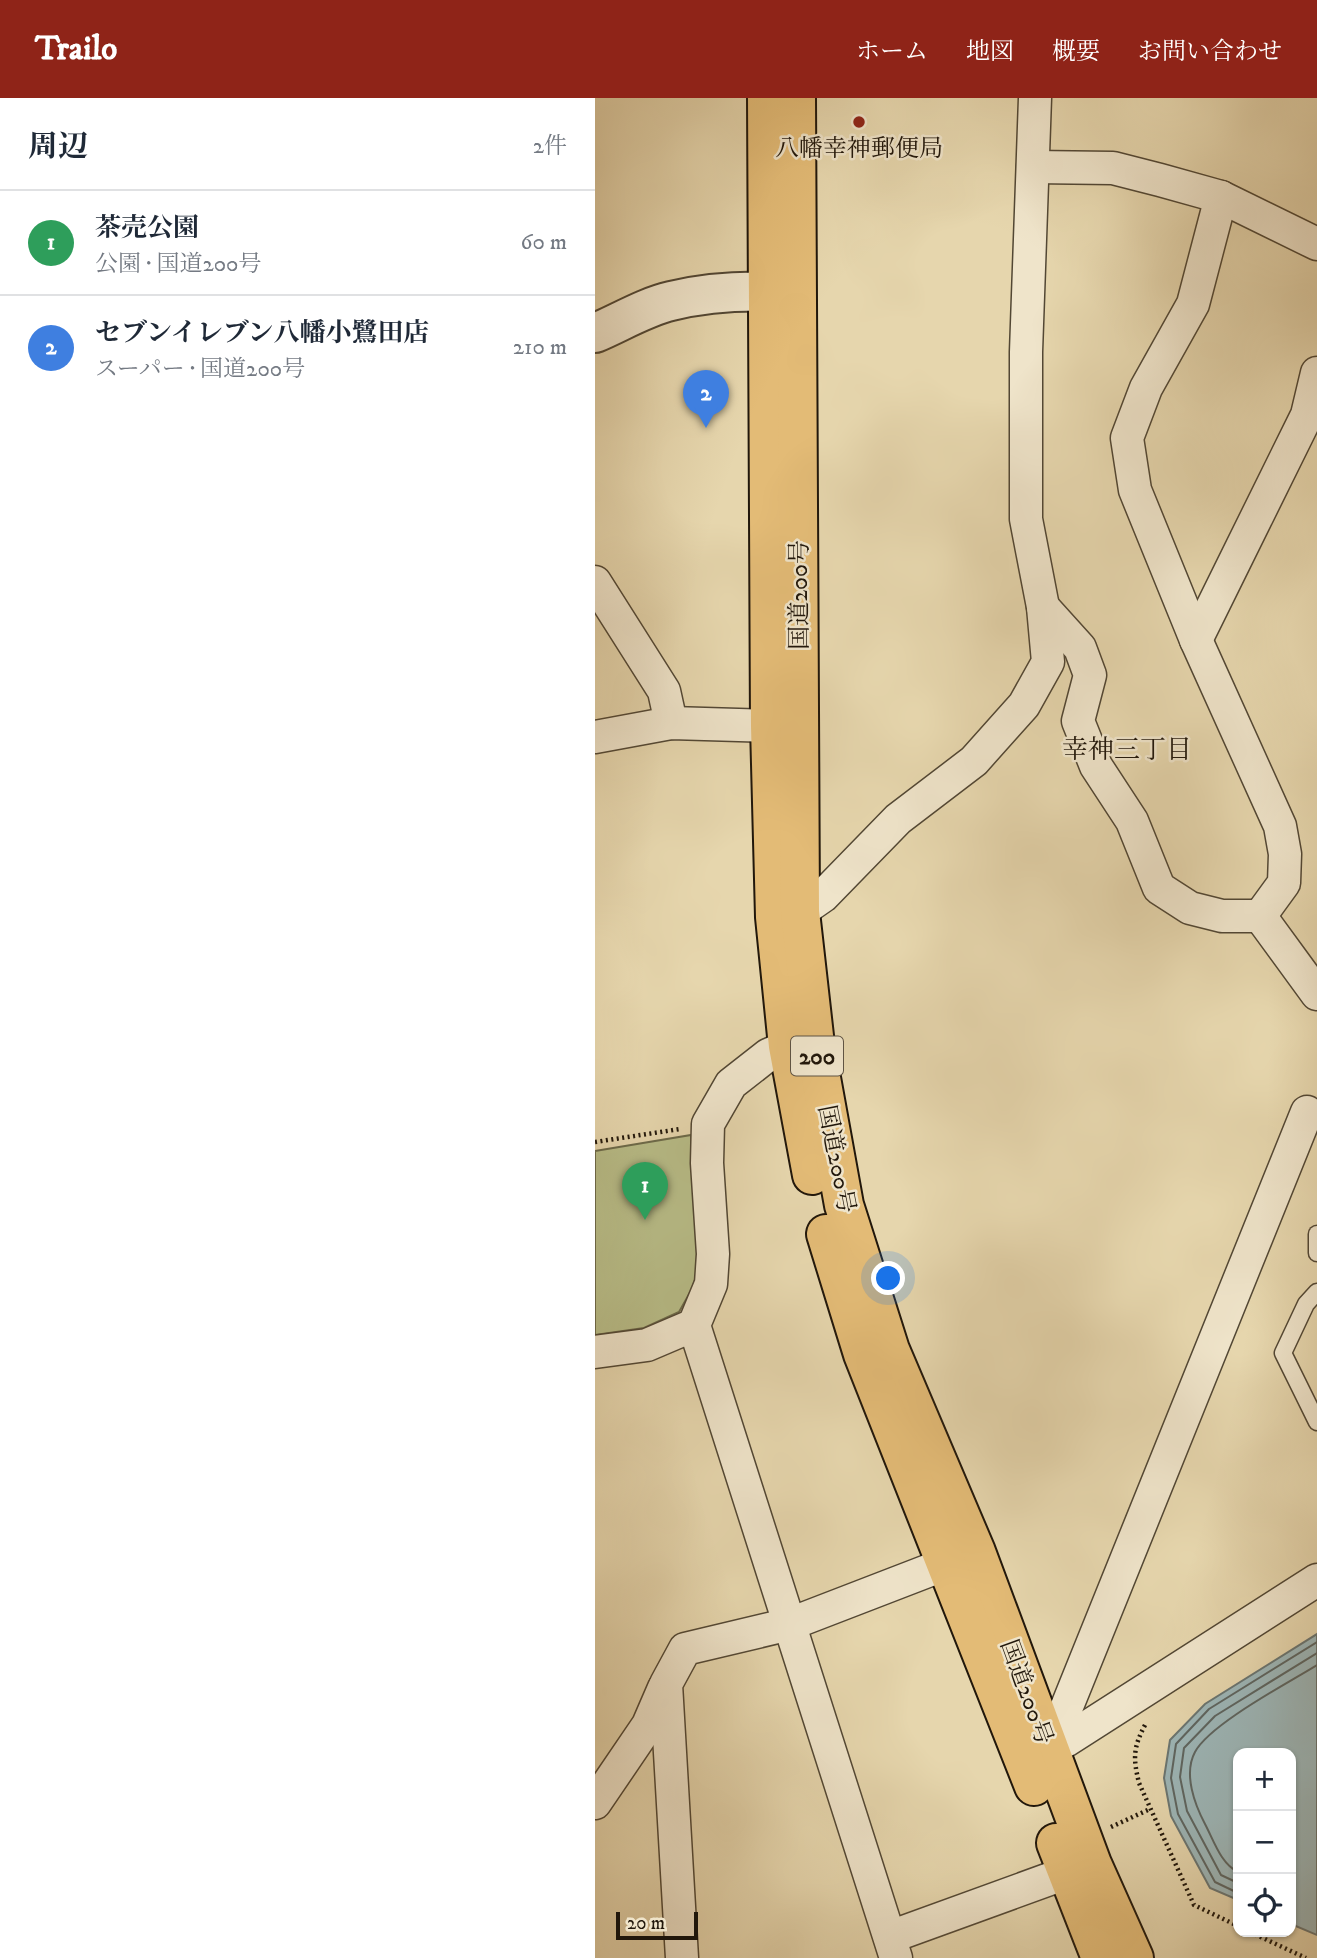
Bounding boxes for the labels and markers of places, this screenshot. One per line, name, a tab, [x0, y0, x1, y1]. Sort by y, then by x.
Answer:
marker: 八幡幸神郵便局	[851, 114, 867, 130]
place label: 八幡幸神郵便局	[775, 134, 943, 164]
pin: 2	[683, 370, 729, 428]
pin: 1	[622, 1162, 668, 1220]

